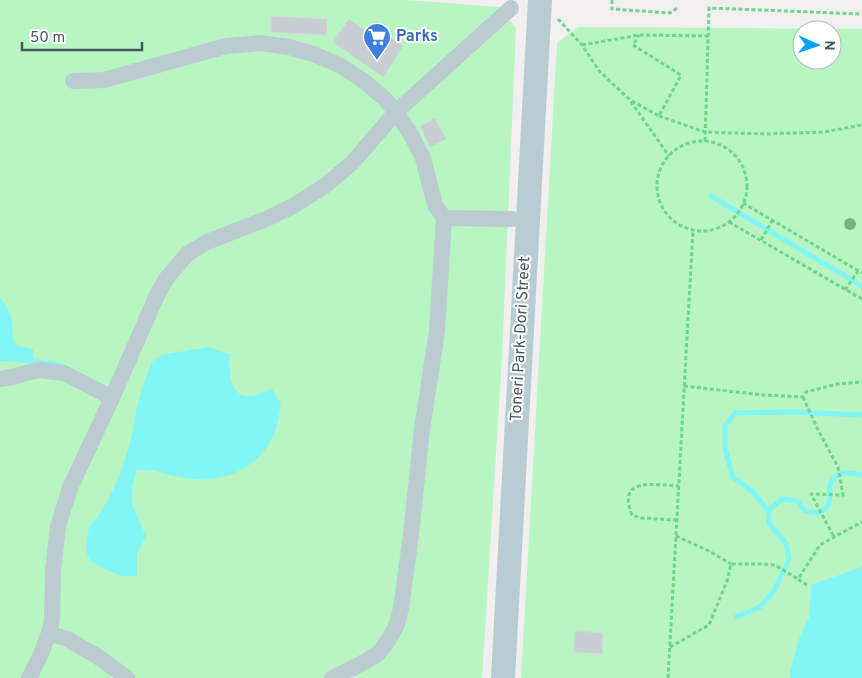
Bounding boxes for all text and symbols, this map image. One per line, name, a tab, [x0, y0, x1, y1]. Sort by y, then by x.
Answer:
scale bar	[22, 20, 142, 52]
north arrow	[792, 20, 842, 70]
supermarket icon: Parks	[362, 22, 392, 61]
place label: Parks	[396, 27, 438, 47]
text: 50 m	[30, 29, 65, 48]
text: N	[820, 40, 837, 51]
street label: Toneri Park-Dori Street	[507, 256, 535, 422]

